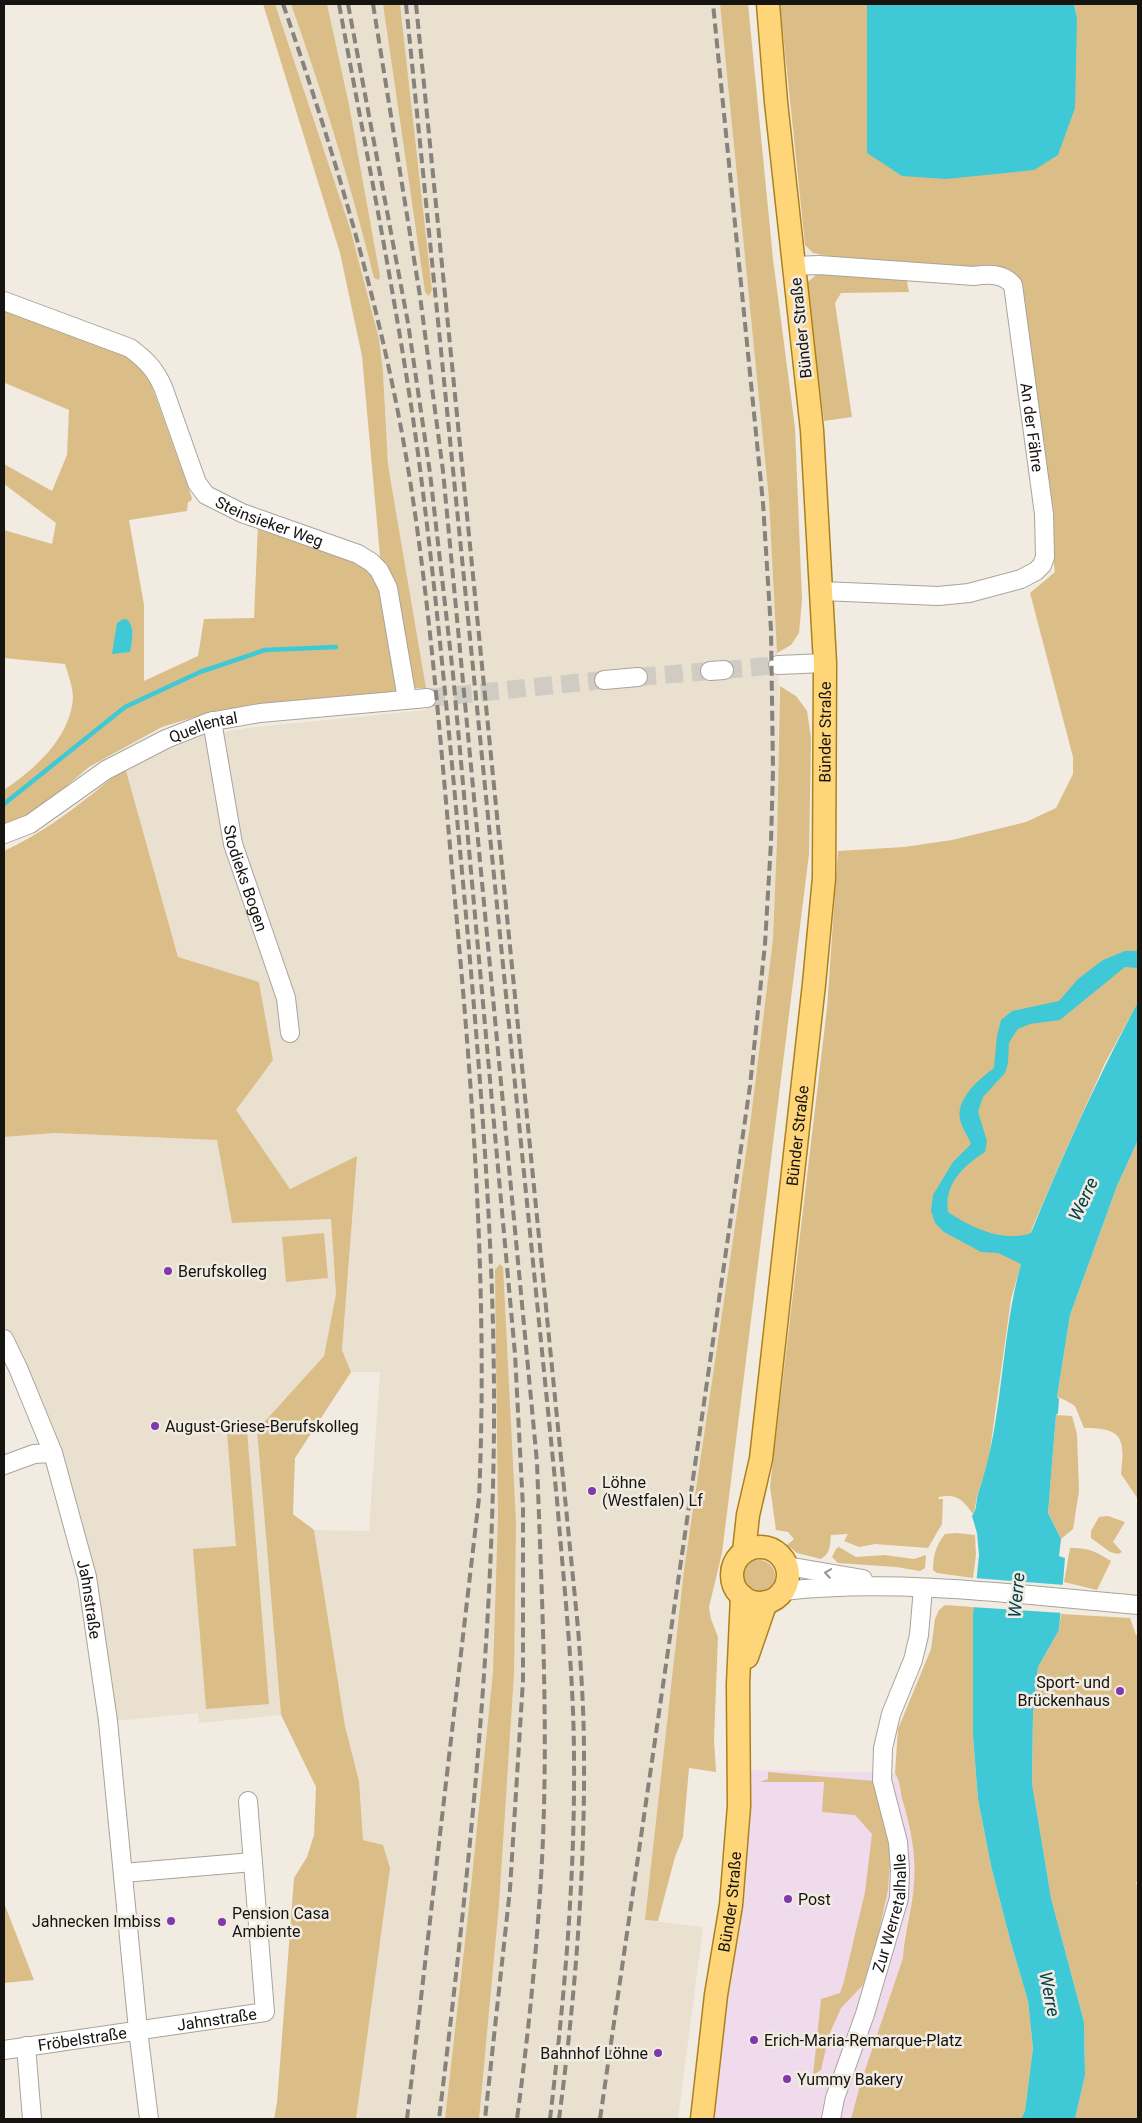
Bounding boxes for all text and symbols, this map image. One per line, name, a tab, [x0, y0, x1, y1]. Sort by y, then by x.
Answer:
street label: Bünder Straße	[786, 277, 816, 379]
street label: An der Fähre	[1017, 381, 1048, 473]
street label: Steinsieker Weg	[212, 492, 326, 550]
street label: Bünder Straße	[815, 682, 834, 783]
street label: Quellental	[166, 708, 239, 746]
street label: Stodieks Bogen	[220, 823, 272, 934]
street label: Bünder Straße	[782, 1084, 812, 1187]
water label: Werre	[1064, 1174, 1102, 1224]
place label: Berufskolleg	[178, 1262, 267, 1281]
marker: Berufskolleg	[162, 1265, 174, 1277]
place label: August-Griese-Berufskolleg	[165, 1417, 359, 1436]
marker: August-Griese-Berufskolleg	[149, 1420, 161, 1432]
place label: Löhne (Westfalen) Lf	[602, 1473, 703, 1510]
marker: Löhne (Westfalen) Lf	[586, 1485, 598, 1497]
street label: Jahnstraße	[73, 1557, 105, 1640]
one-way arrow	[823, 1569, 832, 1579]
water label: Werre	[1004, 1571, 1028, 1619]
place label: Sport- und Brückenhaus	[1018, 1673, 1110, 1710]
marker: Sport- und Brückenhaus	[1114, 1685, 1126, 1697]
street label: Bünder Straße	[714, 1851, 745, 1953]
street label: Zur Werretalhalle	[868, 1853, 909, 1974]
place label: Post	[798, 1890, 831, 1909]
marker: Post	[782, 1893, 794, 1905]
place label: Pension Casa Ambiente	[232, 1904, 329, 1941]
place label: Jahnecken Imbiss	[32, 1912, 161, 1931]
marker: Jahnecken Imbiss	[165, 1915, 177, 1927]
marker: Pension Casa Ambiente	[216, 1916, 228, 1928]
water label: Werre	[1035, 1970, 1065, 2018]
street label: Jahnstraße	[176, 2004, 258, 2034]
street label: Fröbelstraße	[36, 2023, 128, 2054]
place label: Erich-Maria-Remarque-Platz	[764, 2031, 962, 2050]
marker: Erich-Maria-Remarque-Platz	[748, 2034, 760, 2046]
place label: Bahnhof Löhne	[540, 2044, 648, 2063]
marker: Bahnhof Löhne	[652, 2047, 664, 2059]
place label: Yummy Bakery	[797, 2070, 903, 2089]
marker: Yummy Bakery	[781, 2073, 793, 2085]

